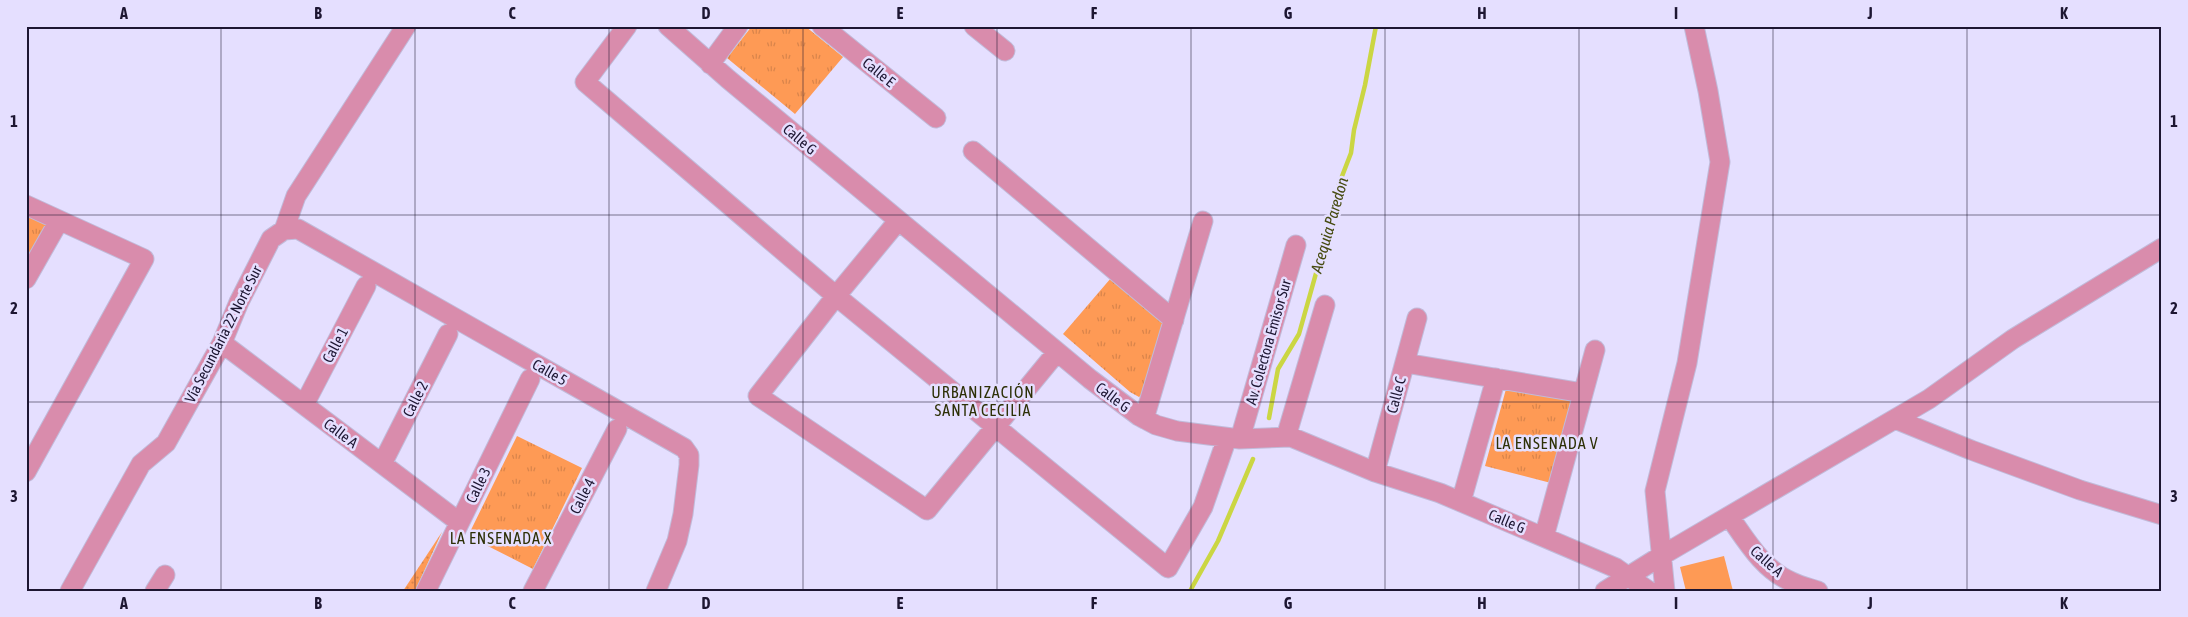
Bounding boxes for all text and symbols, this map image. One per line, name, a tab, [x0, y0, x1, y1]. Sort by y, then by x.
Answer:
text: A	[119, 4, 128, 22]
text: B	[314, 4, 322, 22]
text: C	[508, 4, 516, 22]
text: D	[702, 4, 711, 22]
text: E	[897, 4, 904, 22]
text: F	[1091, 4, 1098, 22]
text: G	[1284, 4, 1293, 22]
text: H	[1477, 4, 1487, 22]
text: I	[1674, 4, 1678, 22]
text: J	[1866, 4, 1873, 22]
text: K	[2060, 4, 2068, 22]
street label: Calle E	[859, 54, 899, 91]
text: 1	[10, 112, 18, 130]
text: 1	[2170, 112, 2178, 130]
street label: Calle G	[780, 120, 820, 158]
water label: Acequia Paredon	[1306, 175, 1352, 276]
street label: Vía Secundaria 22 Norte Sur	[181, 262, 265, 405]
street label: Av. Colectora Emisor Sur	[1242, 277, 1294, 407]
text: 2	[10, 299, 18, 317]
text: 2	[2170, 299, 2178, 317]
street label: Calle 1	[319, 324, 351, 366]
street label: Calle 5	[530, 355, 570, 389]
street label: Calle C	[1383, 375, 1409, 415]
street label: Calle 2	[399, 378, 431, 420]
street label: Calle G	[1093, 379, 1133, 415]
district label: URBANIZACIÓN SANTA CECILIA	[931, 383, 1035, 419]
street label: Calle A	[321, 415, 362, 452]
district label: LA ENSENADA V	[1495, 434, 1599, 452]
street label: Calle 3	[462, 464, 494, 506]
street label: Calle 4	[566, 475, 598, 517]
text: 3	[10, 487, 18, 505]
text: 3	[2170, 487, 2178, 505]
street label: Calle G	[1486, 506, 1528, 536]
district label: LA ENSENADA X	[450, 529, 552, 547]
street label: Calle A	[1747, 542, 1787, 580]
text: A	[119, 594, 128, 612]
text: B	[314, 594, 322, 612]
text: C	[508, 594, 516, 612]
text: D	[702, 594, 711, 612]
text: E	[897, 594, 904, 612]
text: F	[1091, 594, 1098, 612]
text: G	[1284, 594, 1293, 612]
text: H	[1477, 594, 1487, 612]
text: I	[1674, 594, 1678, 612]
text: J	[1866, 594, 1873, 612]
text: K	[2060, 594, 2068, 612]

